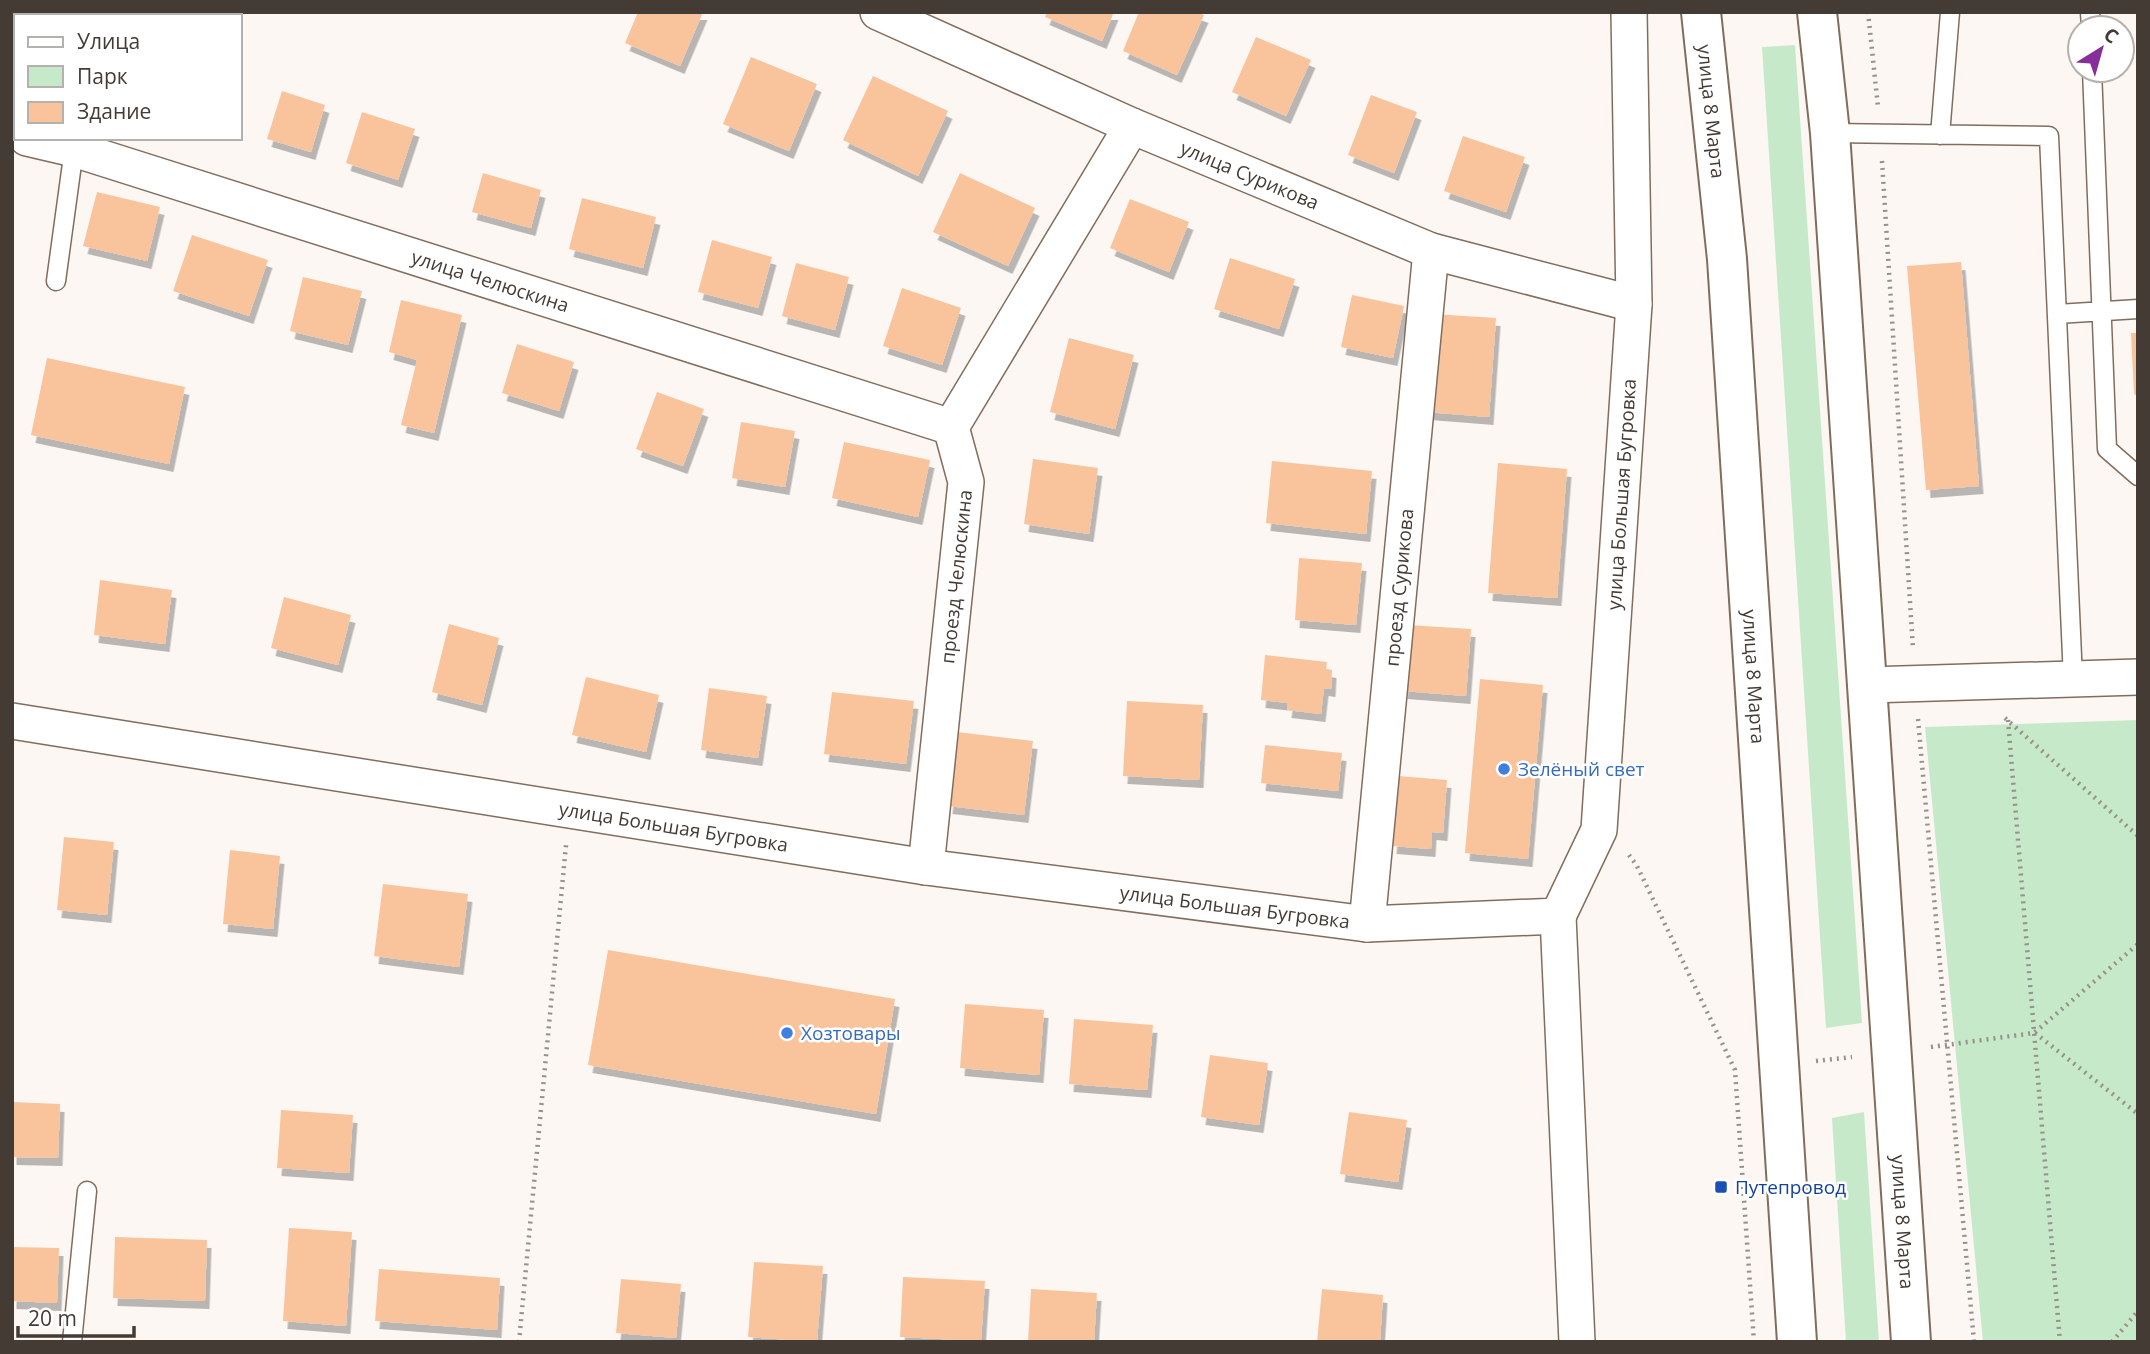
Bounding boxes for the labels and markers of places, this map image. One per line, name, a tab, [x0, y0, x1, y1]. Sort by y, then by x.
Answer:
place label: Зелёный свет	[1518, 756, 1645, 782]
marker: Зелёный свет	[1496, 761, 1512, 777]
place label: Хозтовары	[801, 1020, 901, 1046]
marker: Хозтовары	[779, 1025, 795, 1041]
place label: Путепровод	[1735, 1174, 1846, 1200]
marker: Путепровод	[1713, 1179, 1729, 1195]

